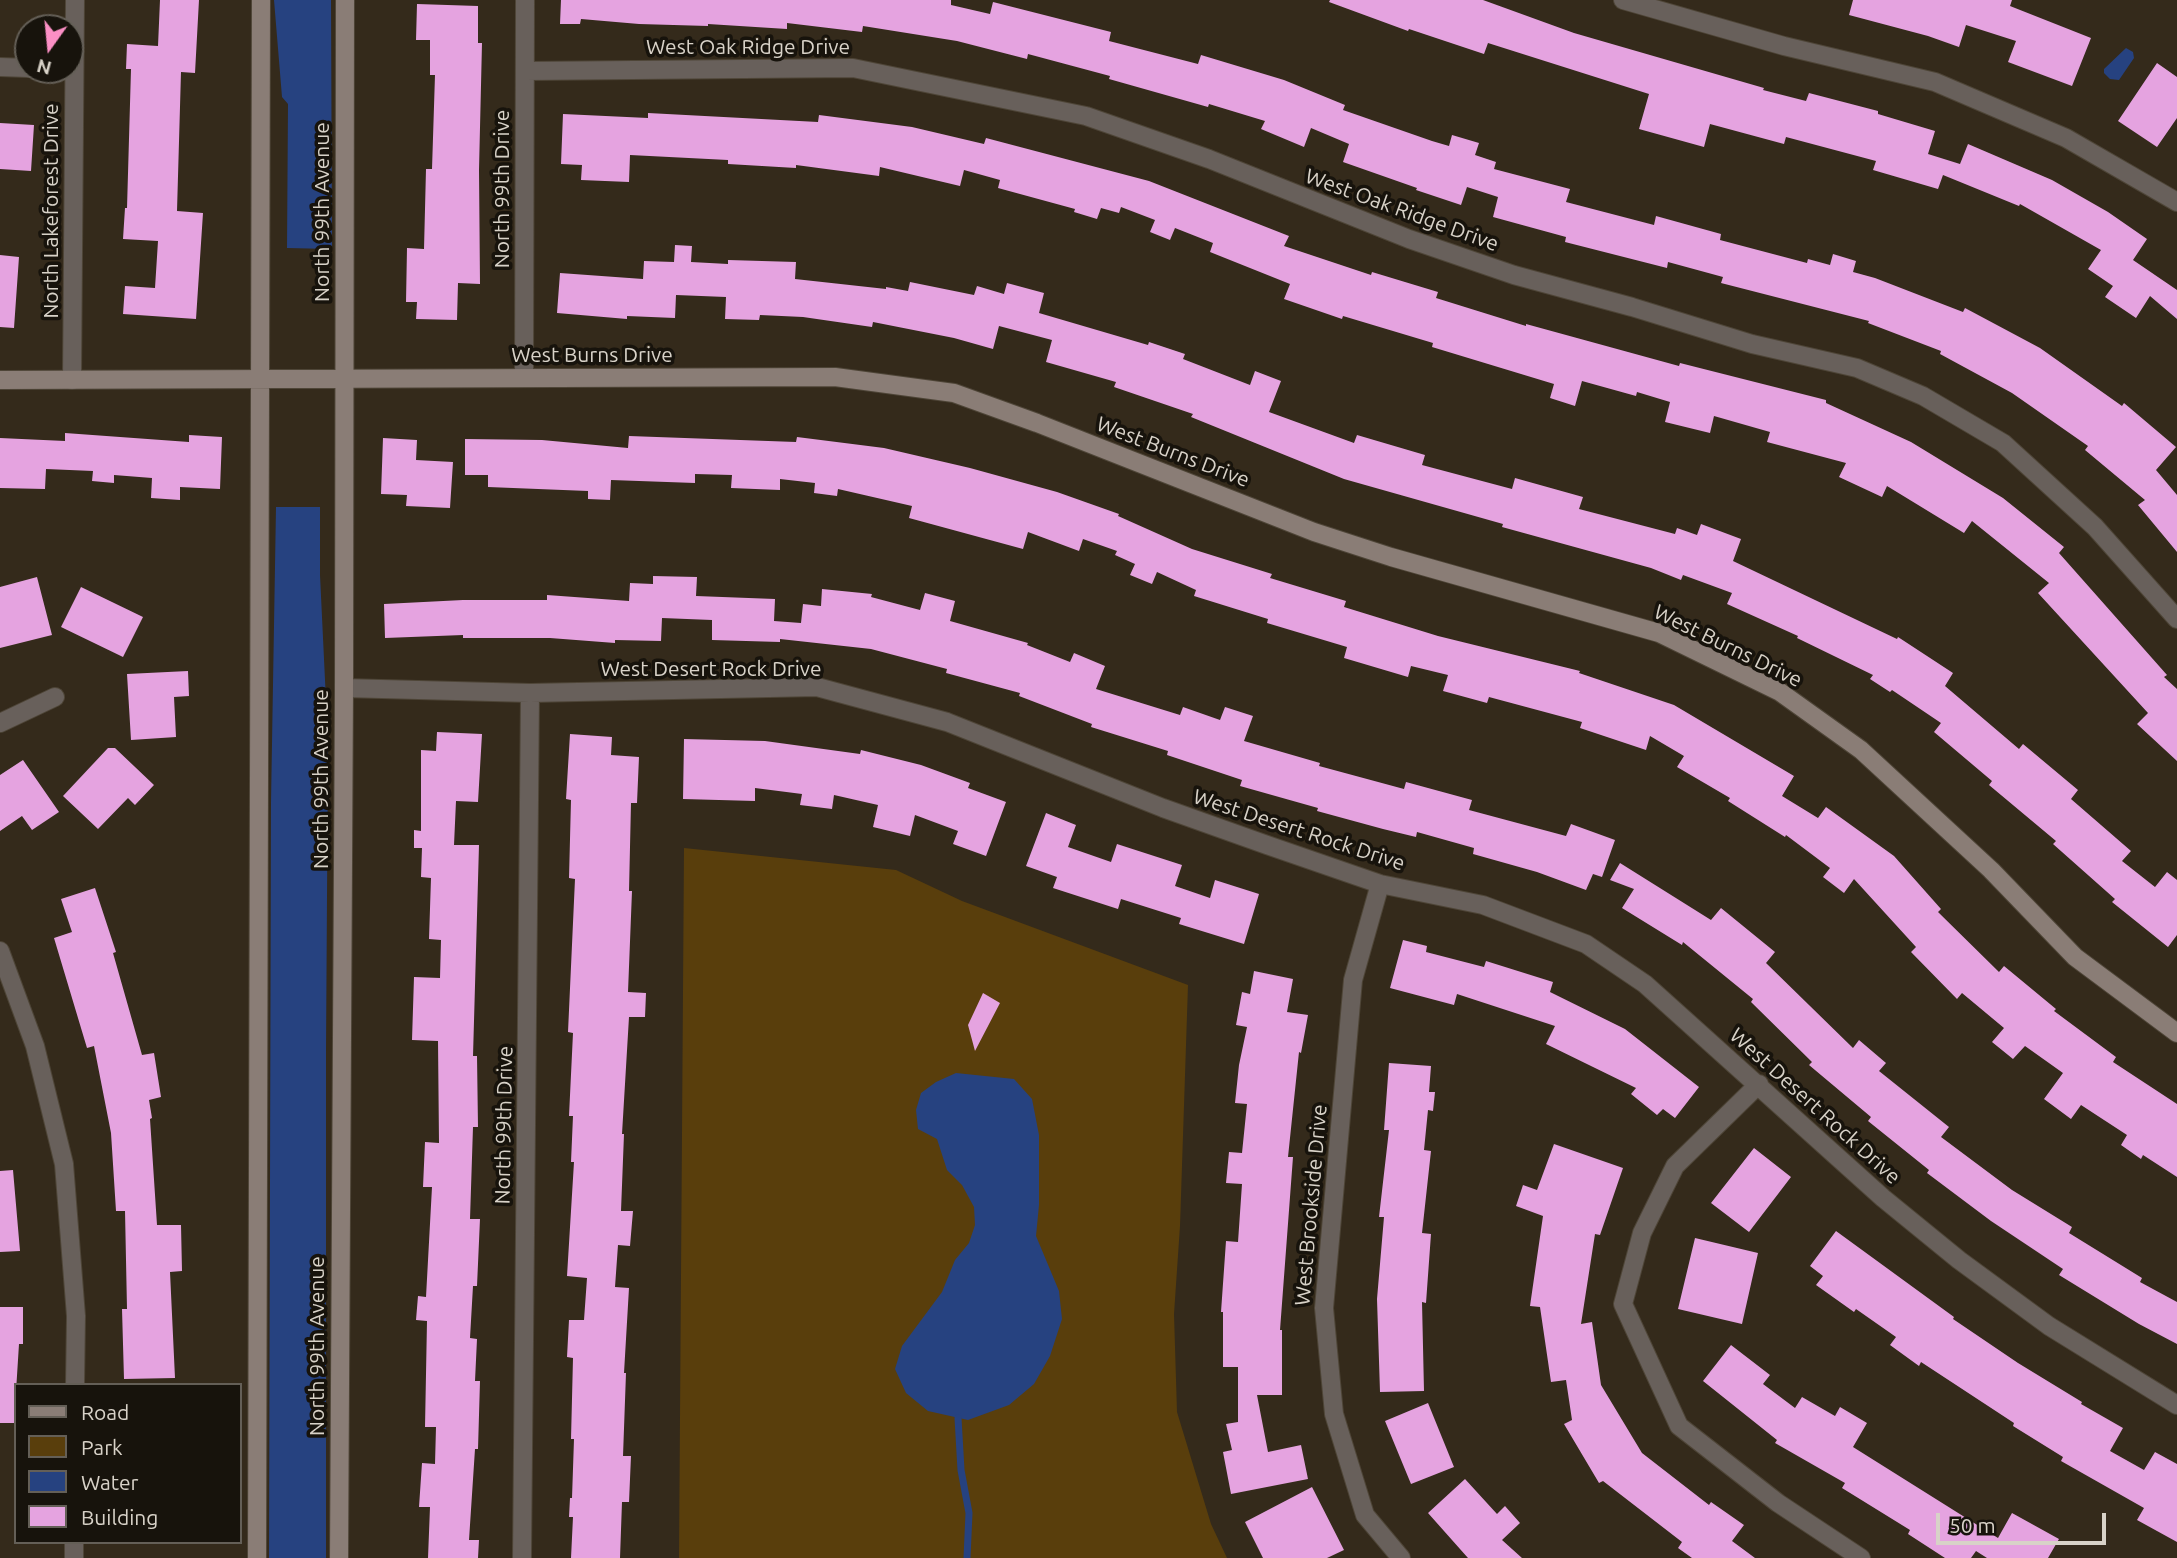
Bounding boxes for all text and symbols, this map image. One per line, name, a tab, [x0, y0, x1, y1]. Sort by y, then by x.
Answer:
north arrow	[14, 14, 84, 84]
street label: West Oak Ridge Drive	[646, 34, 850, 60]
text: N	[34, 55, 54, 80]
street label: North Lakeforest Drive	[38, 103, 64, 319]
street label: North 99th Drive	[489, 110, 515, 268]
street label: North 99th Avenue	[309, 122, 335, 302]
street label: West Oak Ridge Drive	[1302, 163, 1502, 257]
street label: West Burns Drive	[511, 342, 673, 368]
street label: West Burns Drive	[1093, 411, 1253, 493]
street label: West Burns Drive	[1650, 599, 1806, 693]
street label: West Desert Rock Drive	[600, 656, 822, 682]
street label: North 99th Avenue	[308, 689, 334, 869]
street label: West Desert Rock Drive	[1190, 784, 1408, 876]
street label: West Desert Rock Drive	[1724, 1023, 1906, 1189]
street label: North 99th Drive	[490, 1045, 518, 1205]
street label: West Brookside Drive	[1290, 1103, 1332, 1307]
street label: North 99th Avenue	[304, 1256, 330, 1436]
legend	[14, 1383, 242, 1544]
text: Road	[81, 1400, 129, 1424]
text: Park	[81, 1435, 123, 1459]
text: Water	[81, 1470, 139, 1494]
scale bar	[1939, 1498, 2109, 1542]
text: Building	[81, 1505, 158, 1529]
text: 50 m	[1949, 1513, 1996, 1537]

